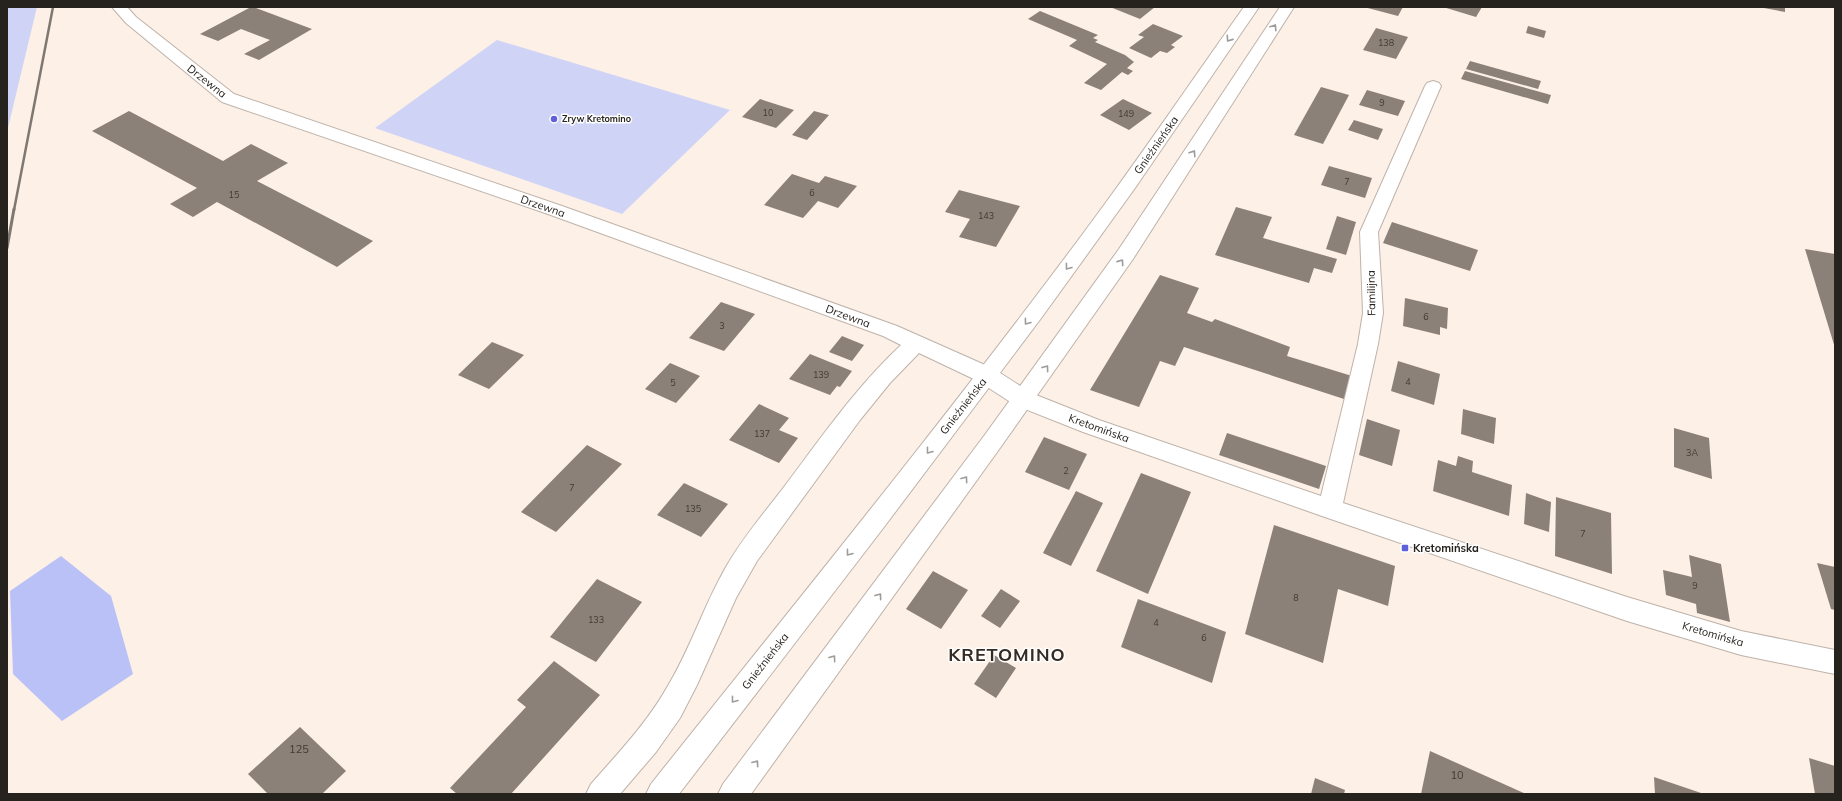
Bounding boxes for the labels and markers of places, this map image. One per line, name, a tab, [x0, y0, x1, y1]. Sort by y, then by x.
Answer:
place label: Zryw Kretomino	[562, 113, 631, 125]
marker: Zryw Kretomino	[549, 114, 559, 124]
place label: Kretomińska	[1413, 541, 1479, 555]
marker: Kretomińska	[1400, 543, 1410, 553]

